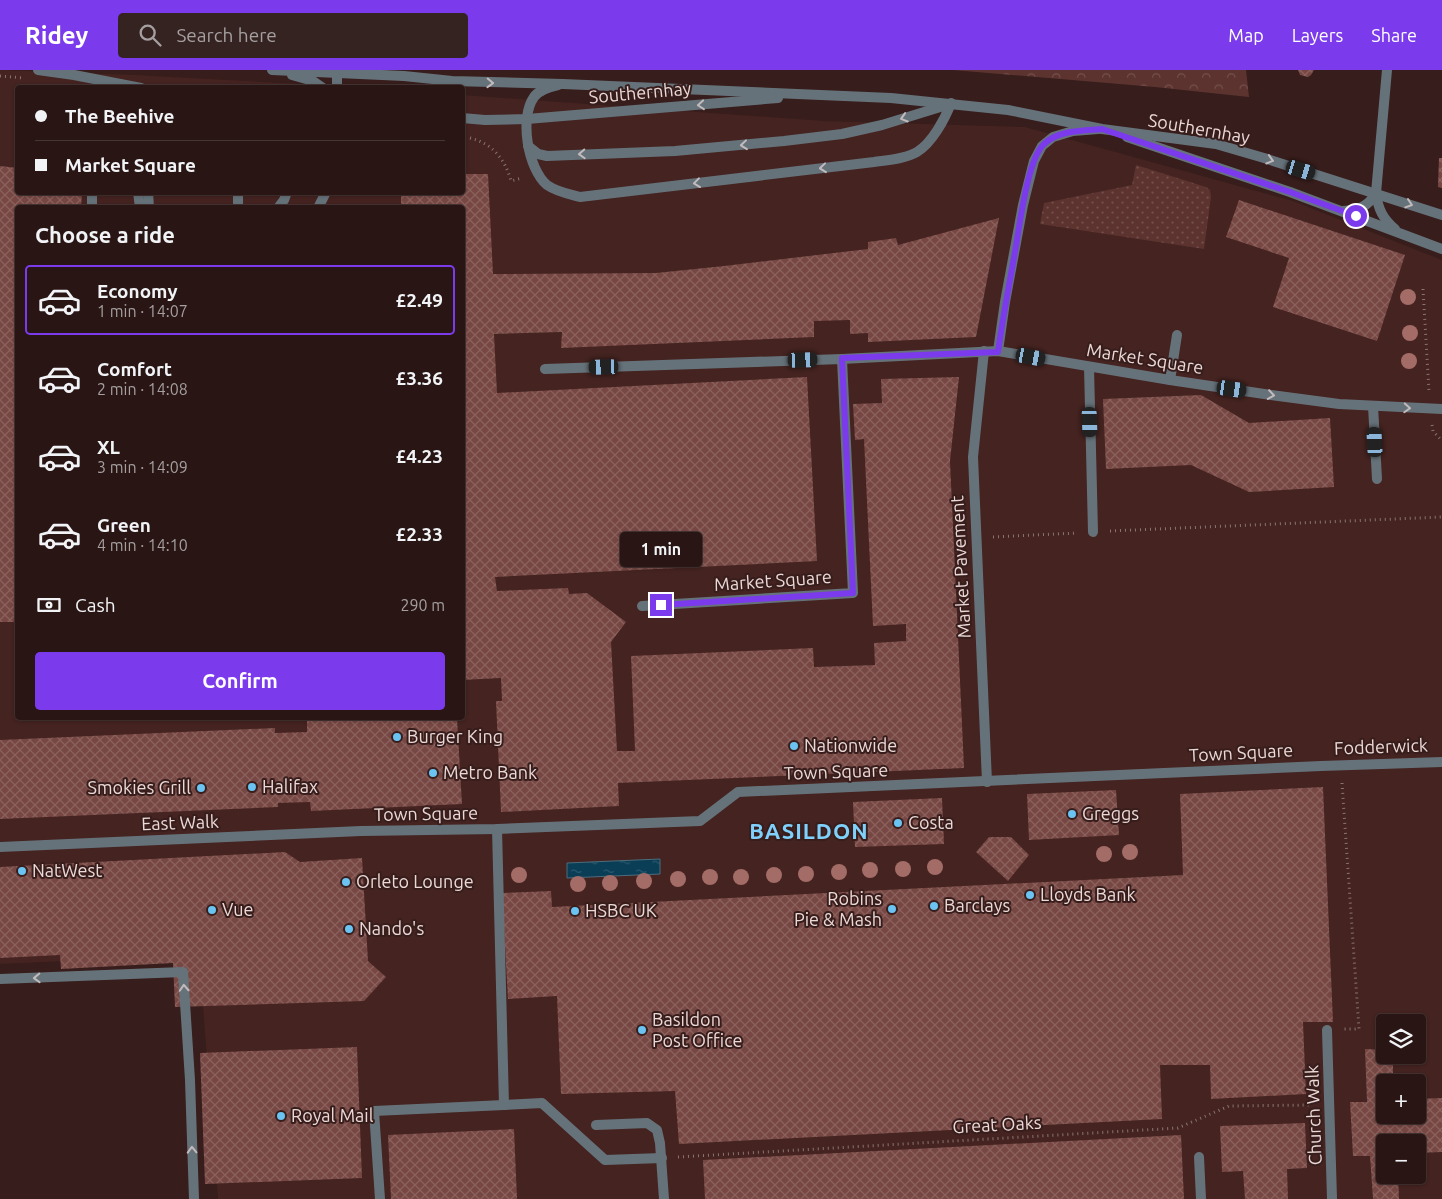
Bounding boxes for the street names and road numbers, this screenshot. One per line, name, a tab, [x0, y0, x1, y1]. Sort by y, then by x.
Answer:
street label: Southernhay	[588, 78, 692, 106]
street label: Southernhay	[1147, 109, 1252, 147]
street label: Market Square	[1085, 339, 1205, 377]
street label: Market Pavement	[946, 495, 974, 639]
street label: Market Square	[713, 566, 832, 594]
street label: Fodderwick	[1334, 734, 1428, 758]
street label: Town Square	[1188, 739, 1294, 765]
street label: Town Square	[784, 759, 888, 783]
street label: Town Square	[374, 802, 478, 824]
street label: East Walk	[141, 811, 219, 833]
street label: Church Walk	[1301, 1064, 1325, 1166]
street label: Great Oaks	[952, 1112, 1042, 1136]

